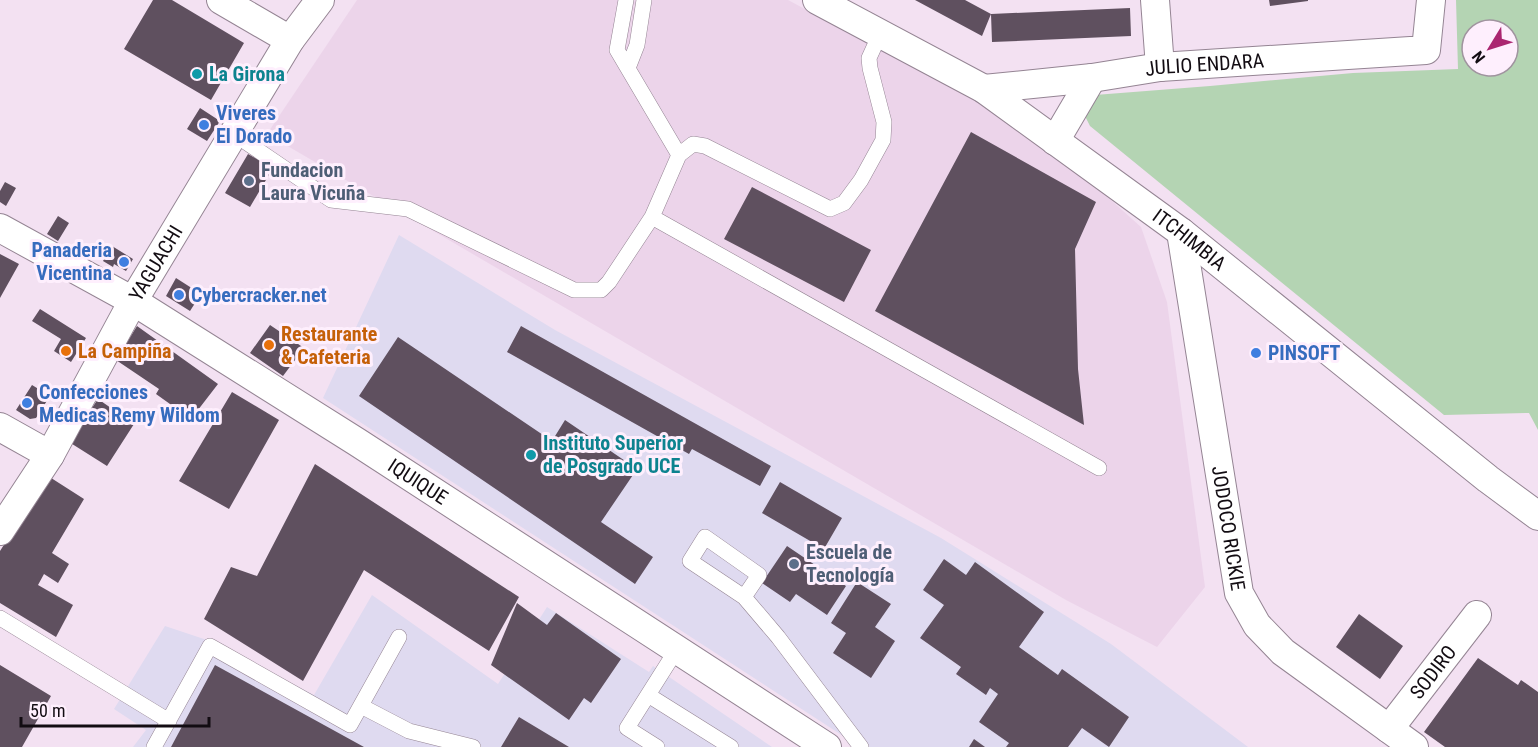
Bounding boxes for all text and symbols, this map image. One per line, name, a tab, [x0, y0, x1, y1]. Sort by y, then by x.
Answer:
north arrow	[1460, 18, 1520, 78]
text: N	[1468, 47, 1489, 67]
street label: JULIO ENDARA	[1143, 48, 1265, 81]
place label: La Girona	[209, 62, 285, 86]
marker: La Girona	[190, 67, 204, 81]
place label: Viveres El Dorado	[216, 101, 292, 148]
marker: Viveres El Dorado	[197, 118, 211, 132]
place label: Fundacion Laura Vicuña	[261, 158, 365, 205]
marker: Fundacion Laura Vicuña	[242, 174, 256, 188]
street label: ITCHIMBIA	[1148, 204, 1231, 276]
street label: YAGUACHI	[124, 221, 188, 305]
place label: Panaderia Vicentina	[31, 238, 112, 285]
marker: Panaderia Vicentina	[117, 255, 131, 269]
place label: Cybercracker.net	[191, 283, 327, 307]
marker: Cybercracker.net	[172, 288, 186, 302]
place label: Restaurante & Cafeteria	[281, 322, 377, 369]
marker: Restaurante & Cafeteria	[262, 338, 276, 352]
place label: La Campiña	[78, 339, 171, 363]
place label: PINSOFT	[1268, 341, 1341, 365]
marker: La Campiña	[59, 344, 73, 358]
marker: PINSOFT	[1249, 346, 1263, 360]
place label: Confecciones Medicas Remy Wildom	[39, 380, 220, 427]
marker: Confecciones Medicas Remy Wildom	[20, 396, 34, 410]
place label: Instituto Superior de Posgrado UCE	[543, 431, 684, 478]
marker: Instituto Superior de Posgrado UCE	[524, 448, 538, 462]
street label: IQUIQUE	[383, 453, 452, 510]
street label: JODOCO RICKIE	[1207, 464, 1250, 592]
place label: Escuela de Tecnología	[806, 540, 894, 587]
marker: Escuela de Tecnología	[787, 557, 801, 571]
street label: SODIRO	[1405, 640, 1461, 704]
scale bar	[21, 690, 208, 728]
text: 50 m	[30, 700, 65, 721]

